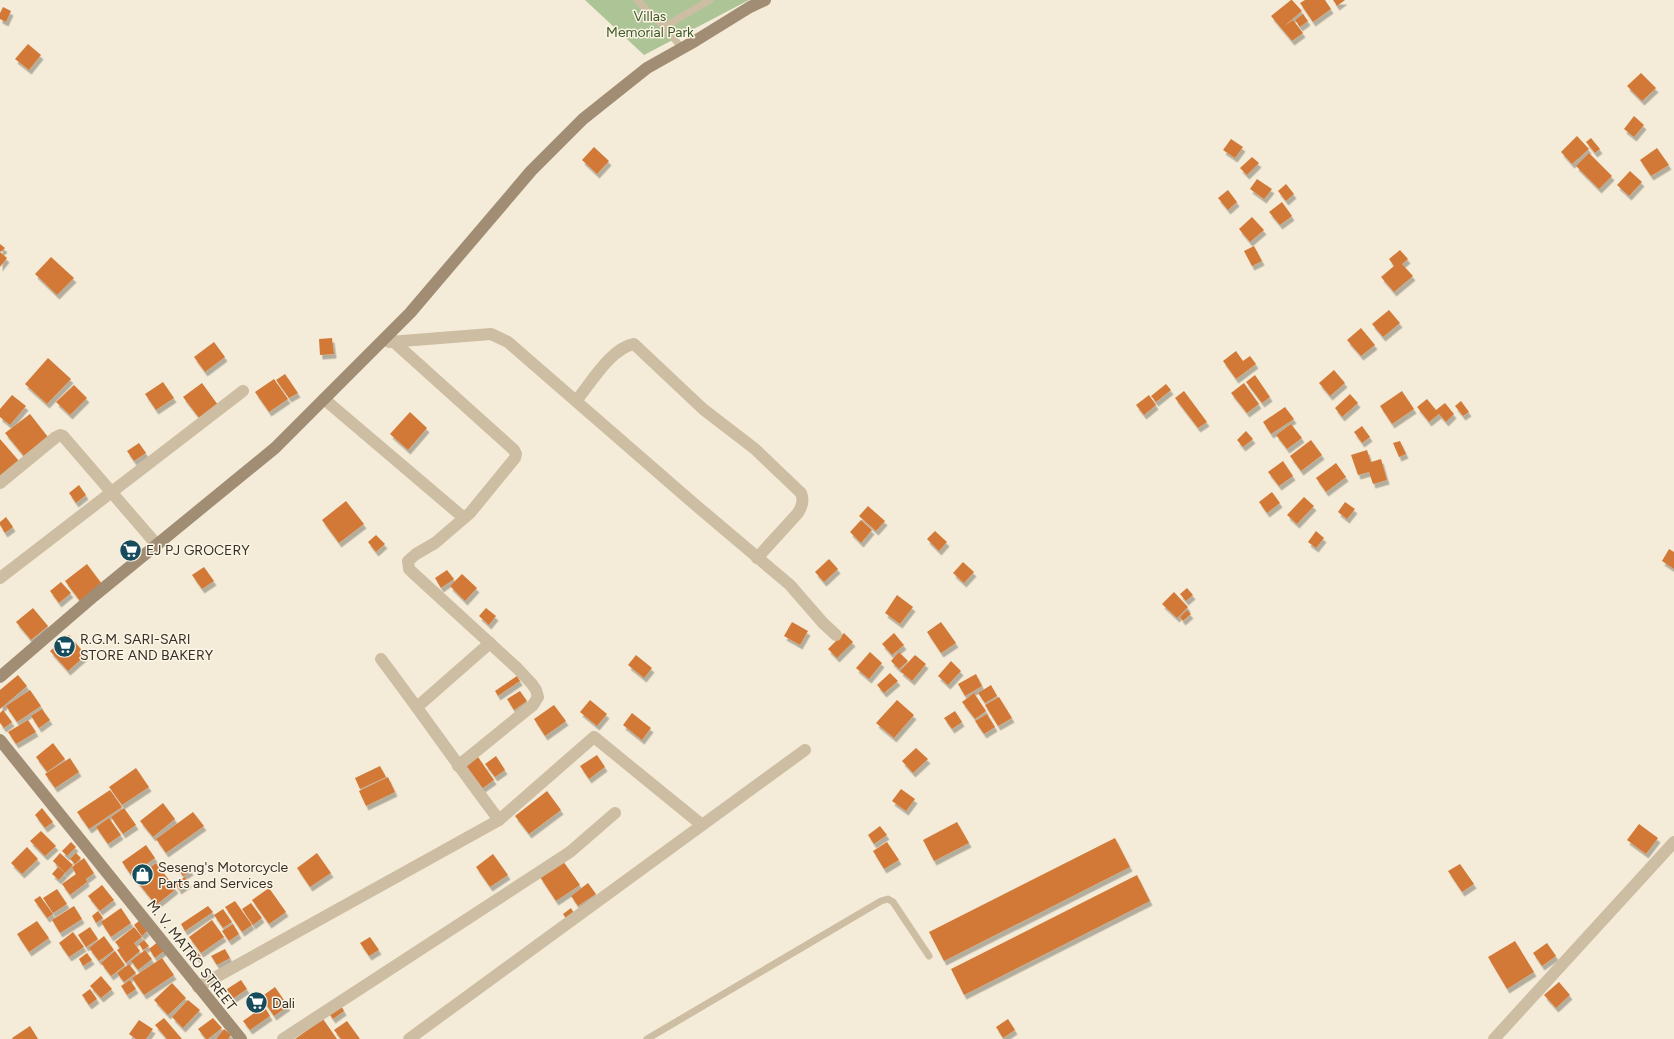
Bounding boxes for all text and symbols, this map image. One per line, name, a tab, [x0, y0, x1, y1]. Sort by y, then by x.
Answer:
park label: Villas Memorial Park	[606, 8, 694, 41]
supermarket icon: EJ PJ GROCERY	[117, 537, 143, 563]
place label: EJ PJ GROCERY	[146, 542, 250, 559]
place label: R.G.M. SARI-SARI STORE AND BAKERY	[80, 631, 214, 664]
supermarket icon: R.G.M. SARI-SARI STORE AND BAKERY	[52, 634, 78, 660]
place label: Seseng's Motorcycle Parts and Services	[158, 859, 289, 892]
shop icon: Seseng's Motorcycle Parts and Services	[129, 862, 155, 888]
street label: M. V. MATRO STREET	[143, 897, 240, 1014]
supermarket icon: Dali	[244, 990, 270, 1016]
place label: Dali	[272, 995, 295, 1012]

